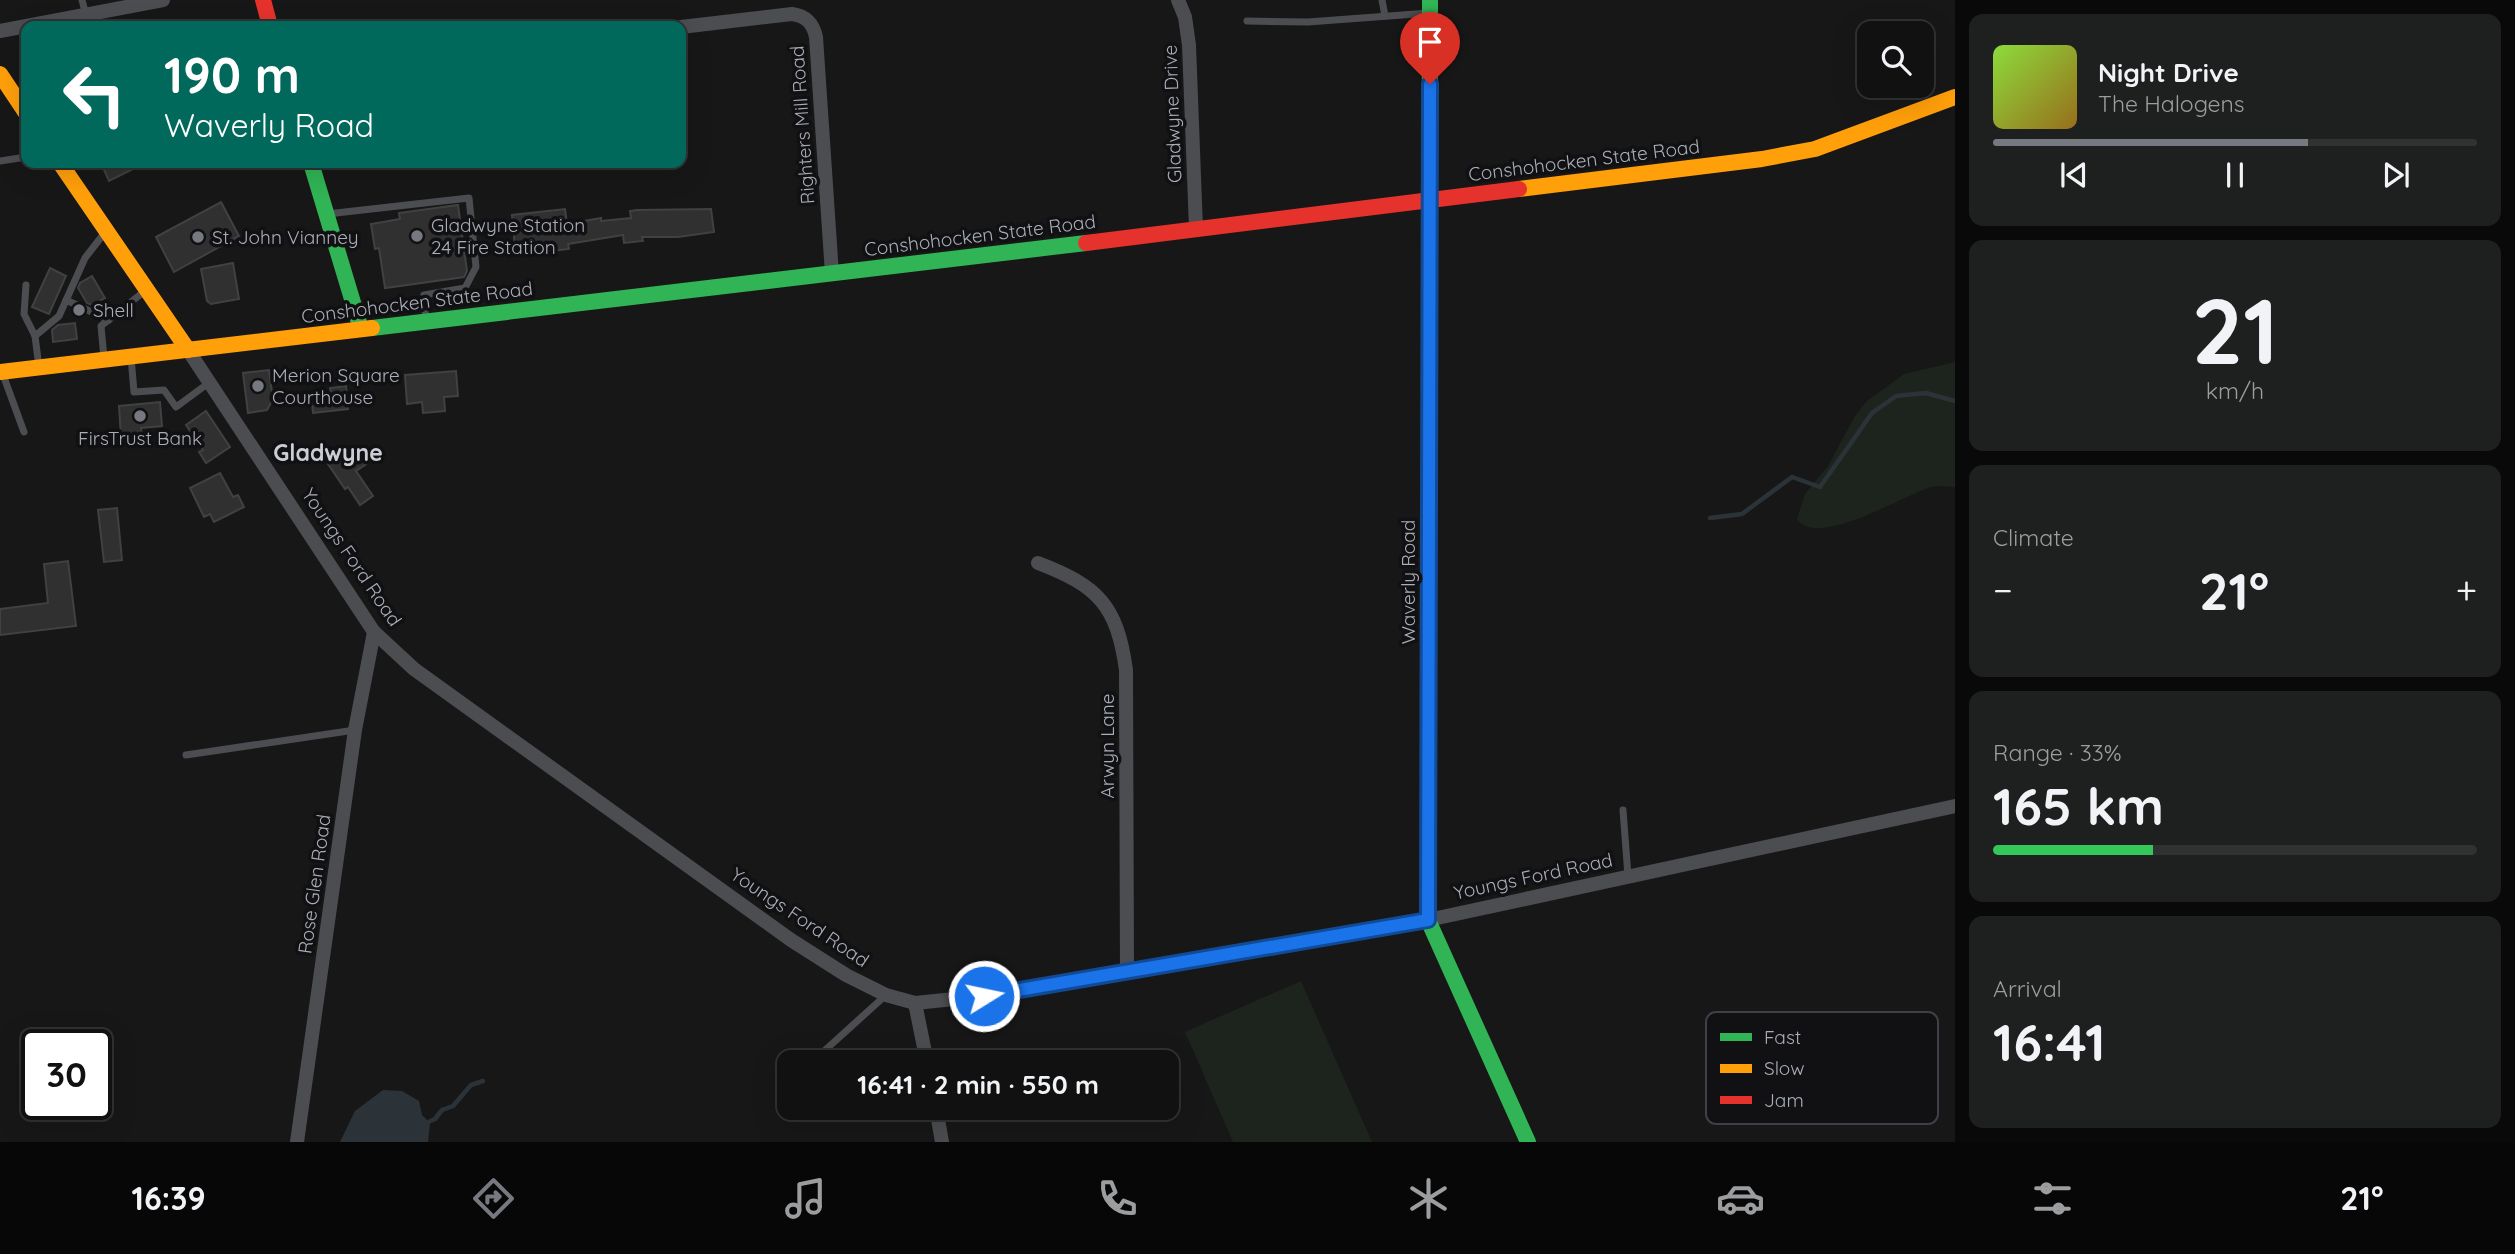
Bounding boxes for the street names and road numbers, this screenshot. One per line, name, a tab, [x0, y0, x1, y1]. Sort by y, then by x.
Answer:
street label: Gladwyne Drive	[1158, 44, 1186, 184]
street label: Righters Mill Road	[784, 45, 820, 205]
street label: Conshohocken State Road	[1467, 134, 1701, 186]
street label: Conshohocken State Road	[863, 209, 1097, 261]
street label: Conshohocken State Road	[300, 276, 534, 328]
street label: Youngs Ford Road	[297, 483, 407, 631]
street label: Waverly Road	[1396, 520, 1420, 644]
street label: Arwyn Lane	[1095, 693, 1119, 799]
street label: Rose Glen Road	[292, 813, 336, 955]
street label: Youngs Ford Road	[1451, 847, 1615, 905]
street label: Youngs Ford Road	[726, 862, 874, 972]

